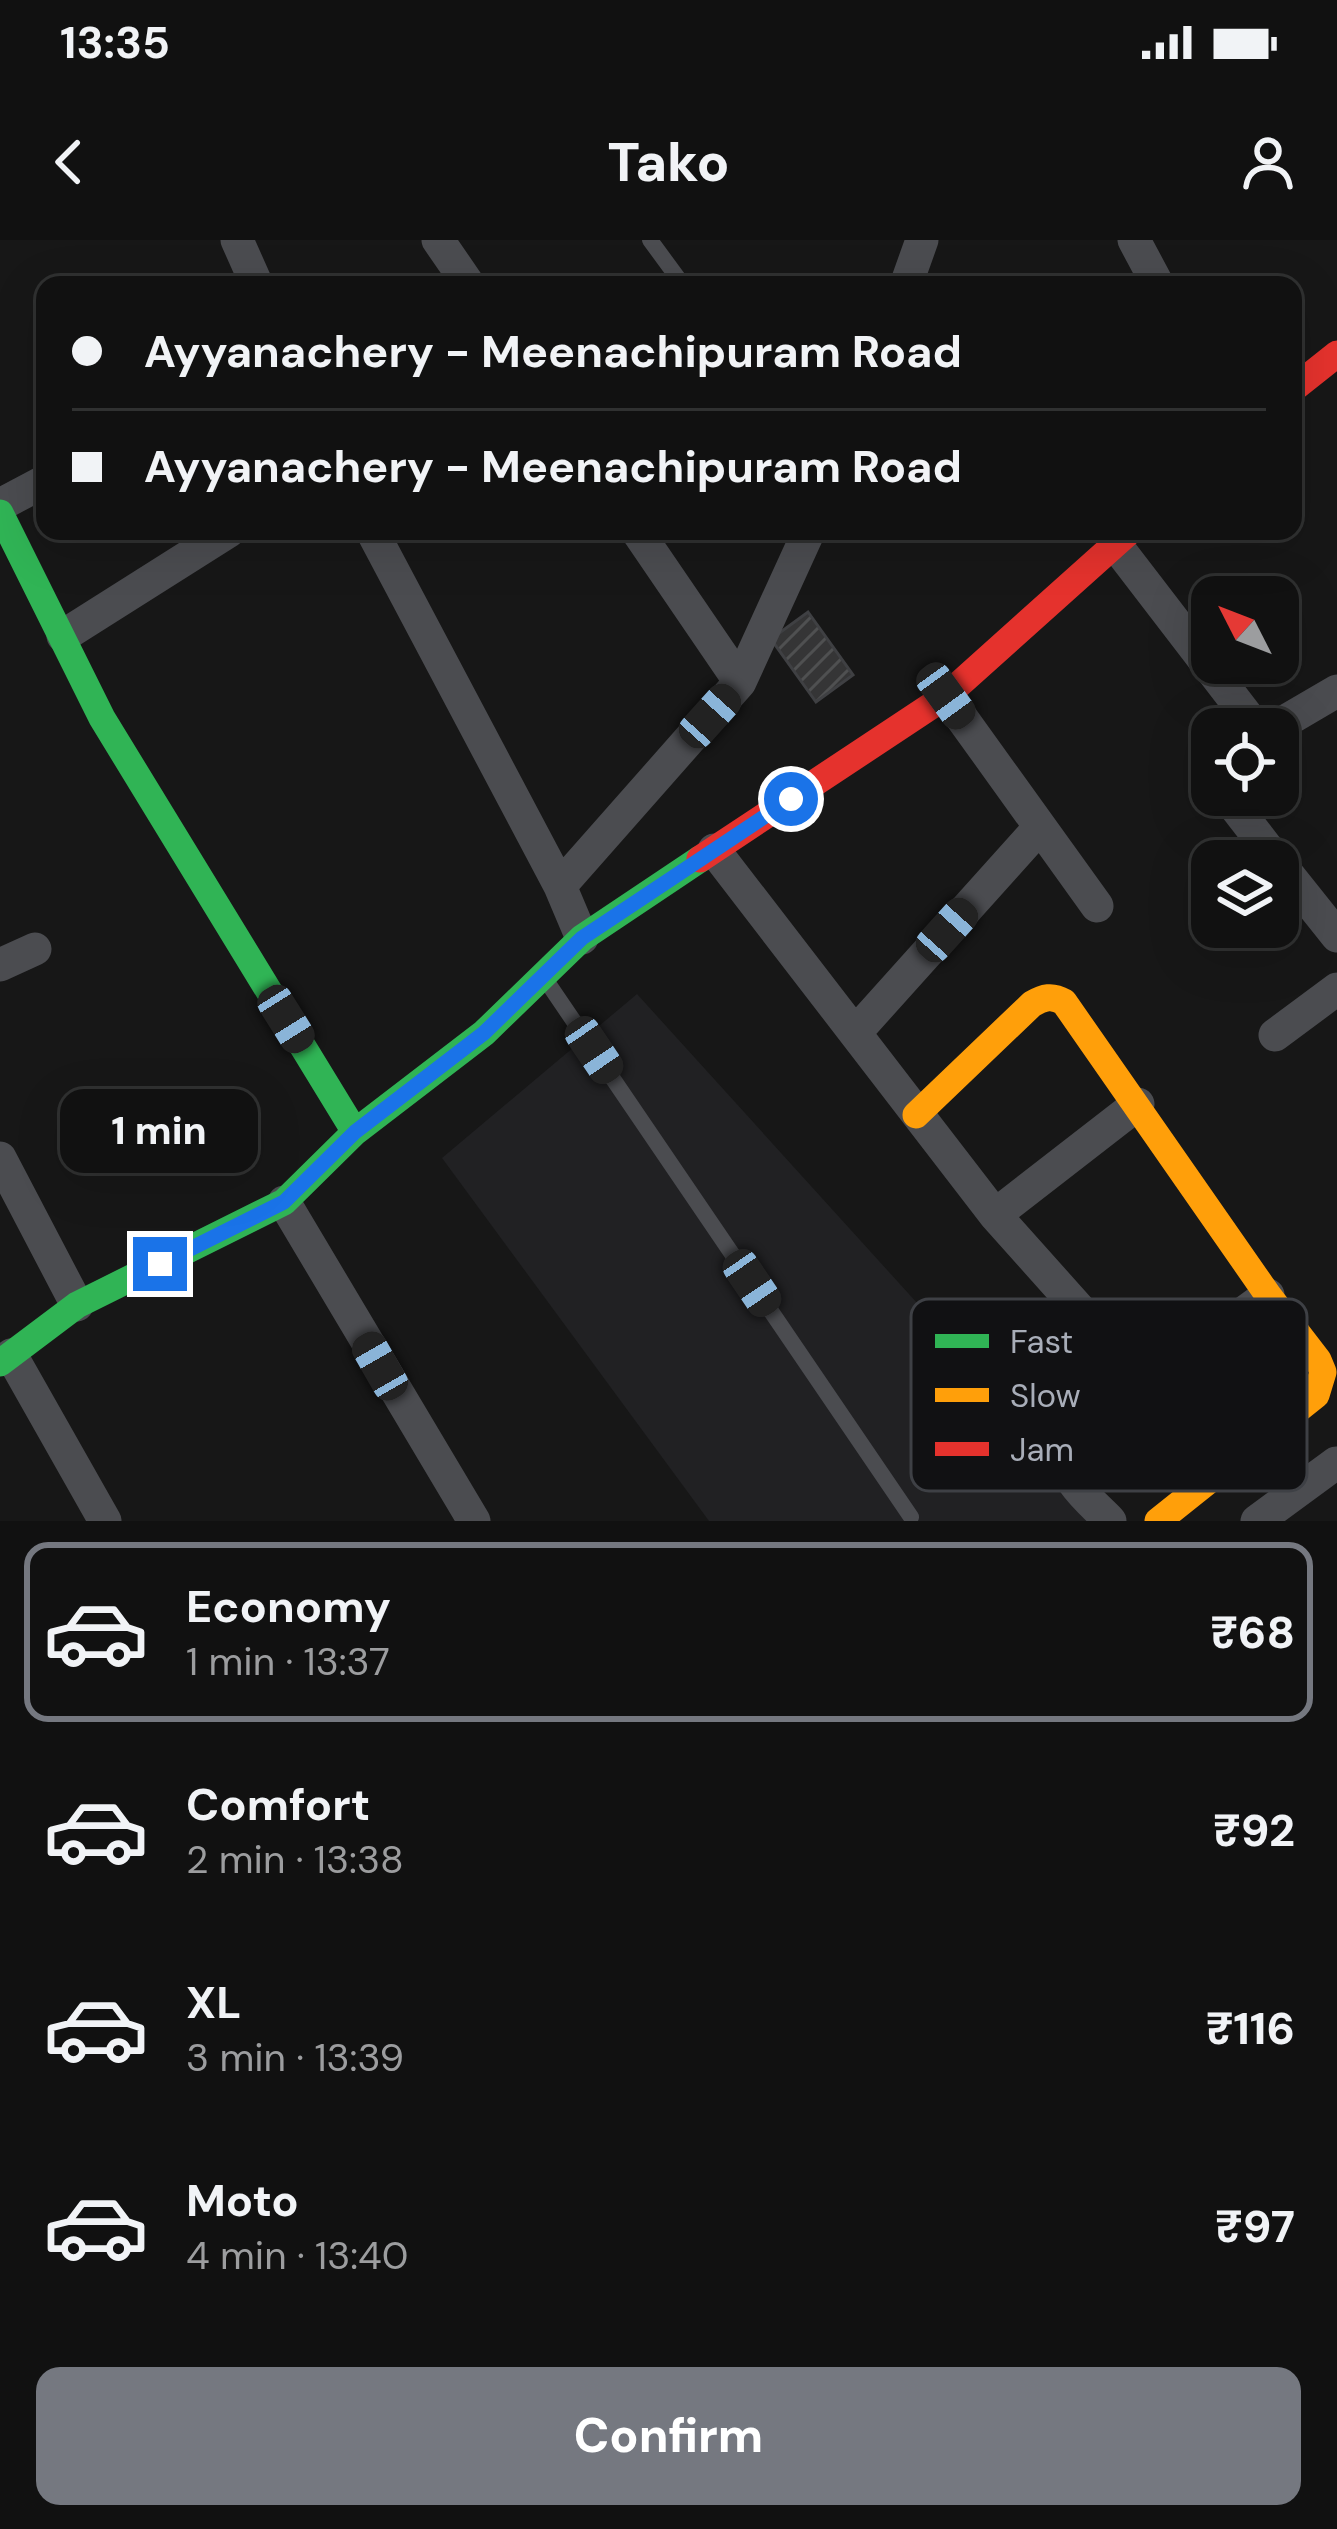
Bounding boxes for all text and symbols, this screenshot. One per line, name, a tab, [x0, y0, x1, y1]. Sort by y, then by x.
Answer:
text: 13:35	[60, 13, 170, 72]
text: Tako	[608, 127, 729, 198]
icon: back	[36, 129, 102, 195]
icon: person	[1235, 129, 1301, 195]
text: Ayyanachery - Meenachipuram Road	[144, 322, 962, 381]
text: Ayyanachery - Meenachipuram Road	[144, 437, 962, 496]
north arrow	[1191, 576, 1299, 684]
map controls	[1191, 576, 1299, 948]
car	[910, 656, 982, 736]
car	[673, 677, 747, 755]
button: locate	[1191, 708, 1299, 816]
route start	[764, 772, 818, 826]
button: layers	[1191, 840, 1299, 948]
car	[910, 891, 984, 969]
car	[252, 979, 320, 1059]
car	[559, 1010, 629, 1090]
callout: 1 min	[61, 1090, 259, 1174]
text: 1 min	[111, 1105, 207, 1156]
route end	[133, 1237, 187, 1291]
car	[717, 1243, 787, 1323]
legend	[911, 1299, 1307, 1491]
text: Fast	[1010, 1320, 1073, 1363]
car	[346, 1326, 414, 1406]
text: Slow	[1010, 1374, 1081, 1417]
text: Jam	[1010, 1428, 1074, 1471]
text: Economy	[186, 1577, 391, 1636]
icon: car	[42, 1578, 150, 1686]
text: ₹68	[1210, 1603, 1295, 1662]
text: 1 min · 13:37	[186, 1636, 390, 1687]
text: Comfort	[186, 1775, 370, 1834]
icon: car	[42, 1776, 150, 1884]
text: ₹92	[1213, 1801, 1295, 1860]
text: 2 min · 13:38	[186, 1834, 404, 1885]
text: XL	[186, 1973, 241, 2032]
icon: car	[42, 1974, 150, 2082]
text: ₹116	[1206, 1999, 1295, 2058]
text: 3 min · 13:39	[186, 2032, 404, 2083]
text: Moto	[186, 2171, 299, 2230]
icon: car	[42, 2172, 150, 2280]
text: ₹97	[1215, 2197, 1295, 2256]
text: 4 min · 13:40	[186, 2230, 408, 2281]
button: Confirm	[36, 2367, 1301, 2505]

